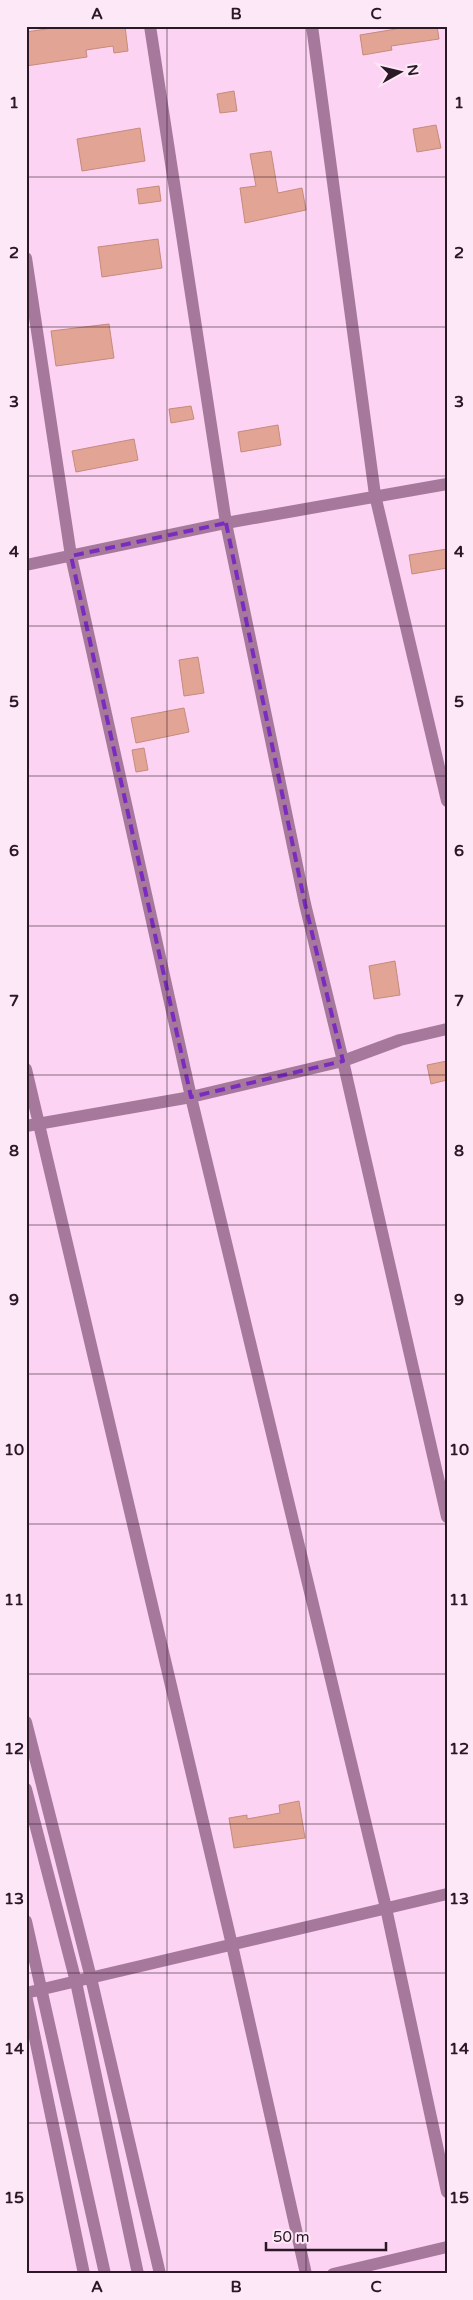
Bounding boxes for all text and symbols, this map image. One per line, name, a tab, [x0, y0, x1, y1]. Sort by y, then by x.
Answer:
text: A	[91, 4, 103, 24]
text: B	[230, 4, 242, 24]
text: C	[370, 4, 382, 24]
north arrow	[376, 48, 426, 98]
text: N	[403, 64, 422, 77]
text: 1	[9, 93, 19, 113]
text: 1	[454, 93, 464, 113]
text: 2	[9, 243, 19, 263]
text: 2	[454, 243, 464, 263]
text: 3	[9, 392, 19, 412]
text: 3	[454, 392, 464, 412]
text: 4	[9, 542, 19, 562]
text: 4	[454, 542, 464, 562]
text: 5	[9, 692, 19, 712]
text: 5	[454, 692, 464, 712]
text: 6	[9, 841, 19, 861]
text: 6	[454, 841, 464, 861]
text: 7	[9, 991, 19, 1011]
text: 7	[454, 991, 464, 1011]
text: 8	[9, 1141, 19, 1161]
text: 8	[454, 1141, 464, 1161]
text: 9	[9, 1290, 19, 1310]
text: 9	[454, 1290, 464, 1310]
text: 10	[4, 1440, 24, 1460]
text: 10	[449, 1440, 469, 1460]
text: 11	[4, 1590, 24, 1610]
text: 11	[449, 1590, 469, 1610]
text: 12	[4, 1739, 24, 1759]
text: 12	[449, 1739, 469, 1759]
text: 13	[4, 1889, 24, 1909]
text: 13	[449, 1889, 469, 1909]
text: 14	[4, 2039, 24, 2059]
text: 14	[449, 2039, 469, 2059]
text: 15	[4, 2188, 24, 2208]
text: 15	[449, 2188, 469, 2208]
scale bar	[266, 2220, 386, 2252]
text: 50 m	[273, 2228, 310, 2246]
text: A	[91, 2277, 103, 2297]
text: B	[230, 2277, 242, 2297]
text: C	[370, 2277, 382, 2297]

